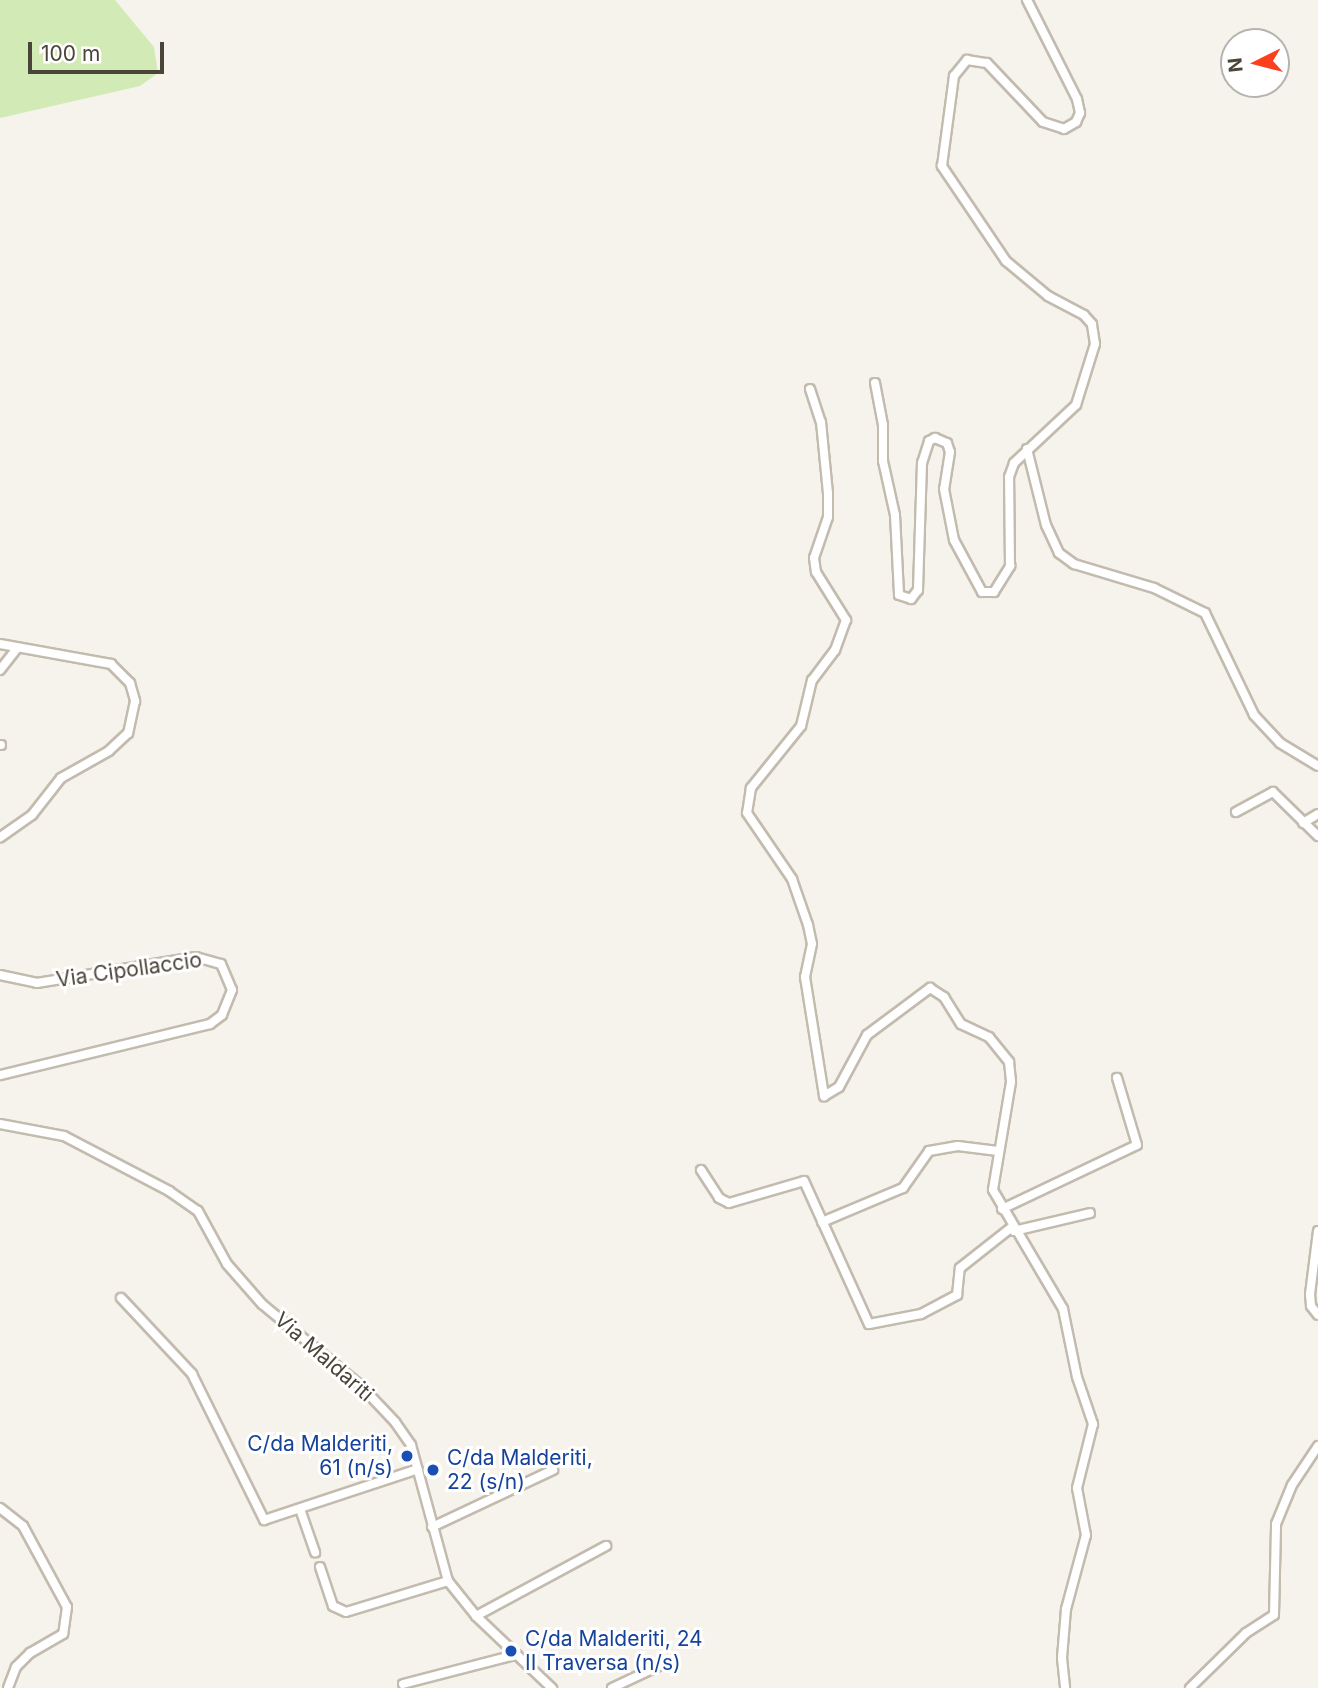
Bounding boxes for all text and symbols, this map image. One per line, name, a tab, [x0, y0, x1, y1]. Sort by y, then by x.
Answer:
scale bar	[32, 28, 168, 72]
north arrow	[1220, 28, 1290, 98]
text: 100 m	[41, 41, 100, 66]
text: N	[1223, 57, 1248, 73]
street label: Via Cipollaccio	[55, 947, 203, 993]
street label: Via Maldariti	[269, 1307, 379, 1407]
place label: C/da Malderiti, 61 (n/s)	[247, 1431, 393, 1481]
place label: C/da Malderiti, 22 (s/n)	[447, 1445, 593, 1495]
marker: C/da Malderiti, 61 (n/s)	[399, 1448, 415, 1464]
marker: C/da Malderiti, 22 (s/n)	[425, 1462, 441, 1478]
place label: C/da Malderiti, 24 II Traversa (n/s)	[525, 1626, 703, 1676]
marker: C/da Malderiti, 24 II Traversa (n/s)	[503, 1643, 519, 1659]

